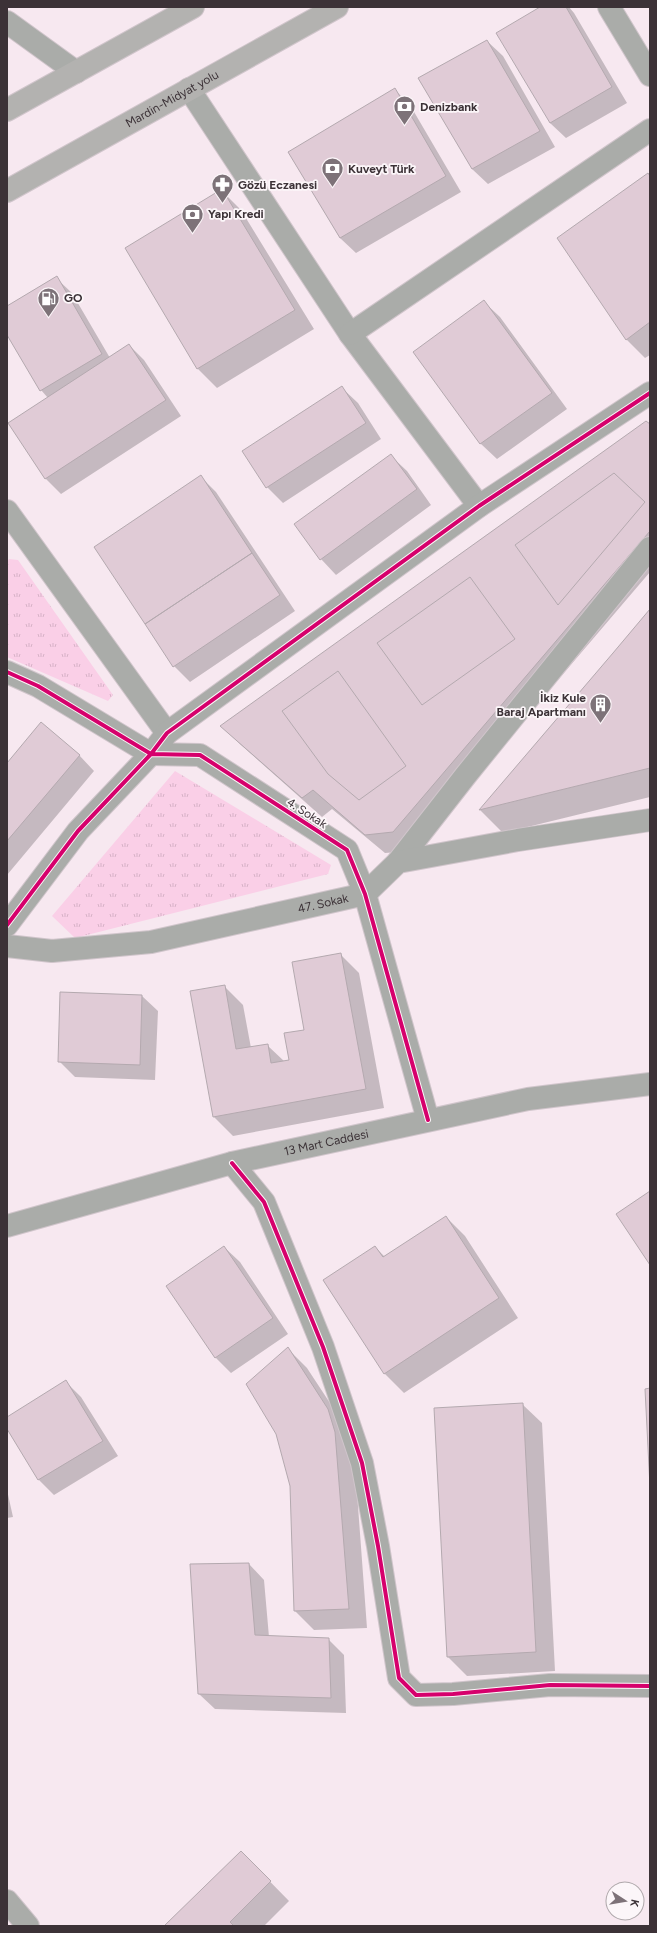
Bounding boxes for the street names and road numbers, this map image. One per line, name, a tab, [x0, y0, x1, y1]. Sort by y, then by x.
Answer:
street label: Mardin-Midyat yolu	[123, 67, 221, 130]
street label: 4. Sokak	[284, 795, 330, 831]
street label: 47. Sokak	[296, 891, 350, 916]
street label: 13 Mart Caddesi	[283, 1127, 370, 1159]

